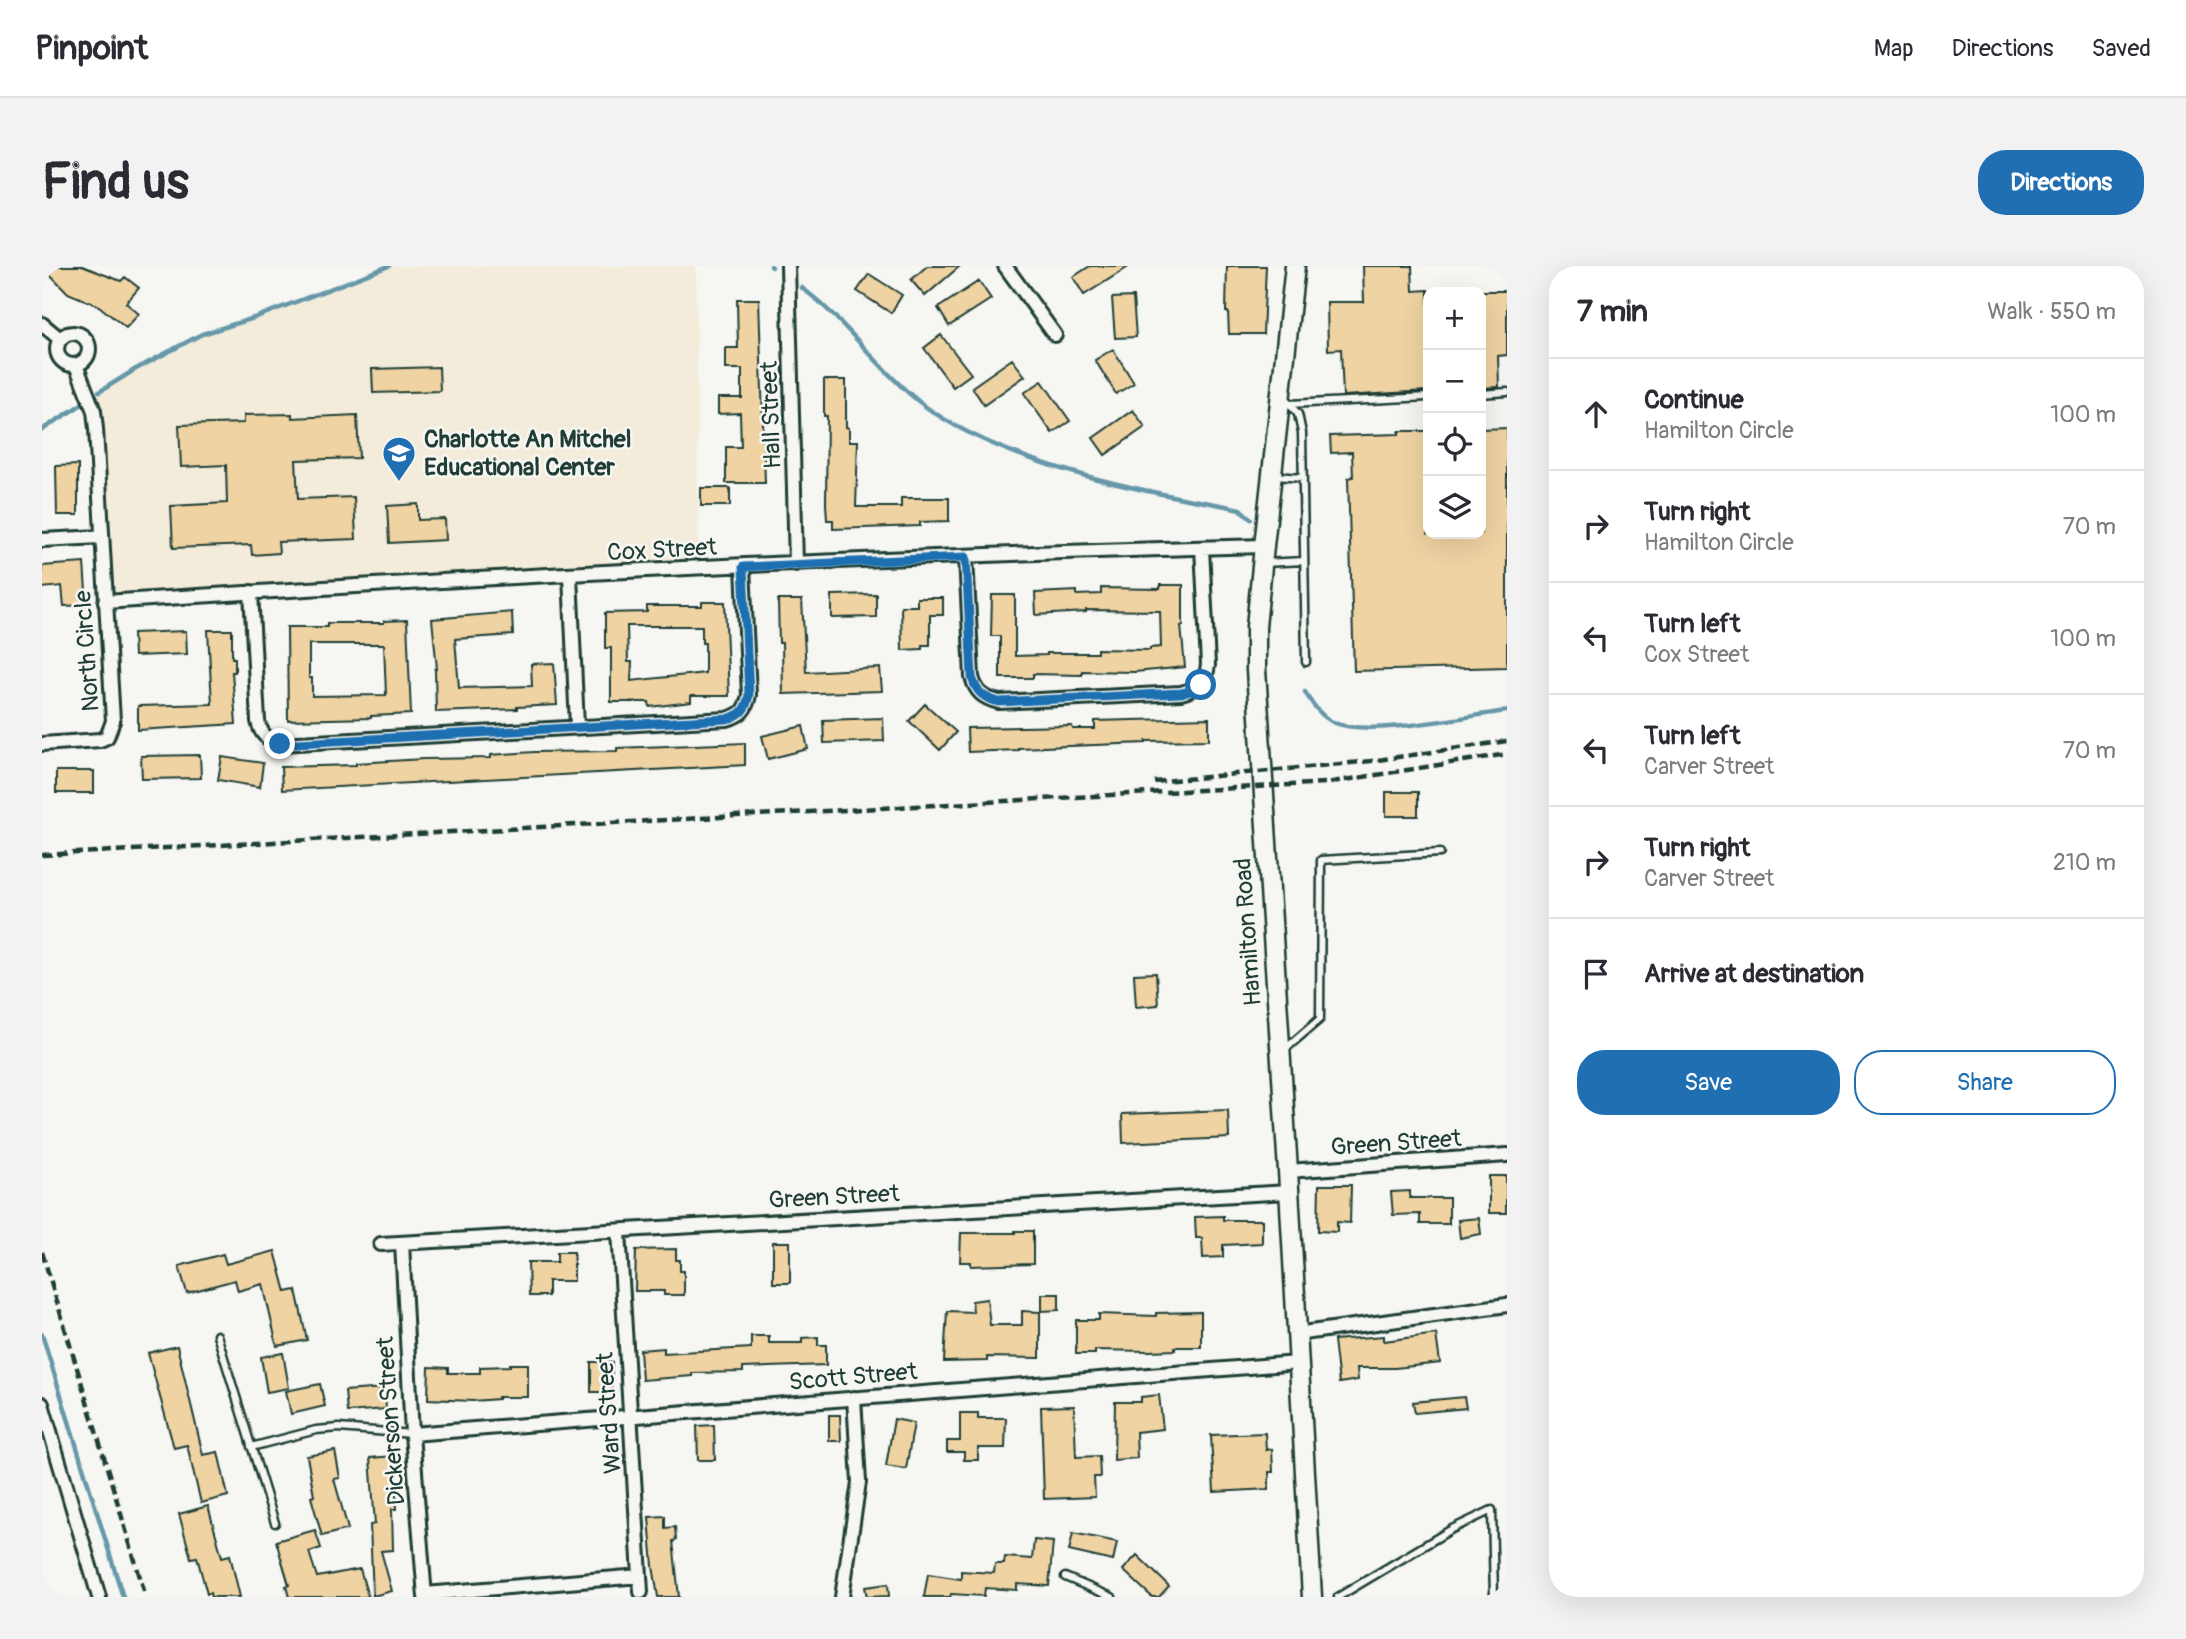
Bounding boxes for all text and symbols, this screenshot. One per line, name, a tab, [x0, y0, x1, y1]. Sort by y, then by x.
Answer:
text: Pinpoint	[35, 28, 148, 69]
text: Map	[1874, 34, 1914, 63]
text: Directions	[1952, 34, 2053, 63]
text: Saved	[2091, 34, 2151, 63]
button: Directions	[1978, 150, 2144, 215]
text: Find us	[42, 152, 189, 213]
map controls	[1423, 287, 1486, 539]
button: +	[1423, 287, 1486, 350]
text: 7 min	[1577, 293, 1648, 330]
text: Walk · 550 m	[1987, 297, 2116, 326]
button: −	[1423, 350, 1486, 413]
street label: Hall Street	[755, 360, 787, 470]
text: Continue	[1644, 384, 1744, 416]
icon: ahead	[1577, 395, 1615, 433]
text: 100 m	[2050, 400, 2116, 429]
button: locate	[1423, 413, 1486, 476]
text: Hamilton Circle	[1644, 416, 1794, 445]
place label: Charlotte An Mitchel Educational Center	[424, 425, 631, 482]
school or university icon: Charlotte An Mitchel Educational Center	[380, 434, 418, 483]
button: layers	[1423, 476, 1486, 539]
text: Turn right	[1644, 496, 1750, 528]
icon: right	[1577, 507, 1615, 545]
text: 70 m	[2063, 512, 2116, 541]
text: Hamilton Circle	[1644, 528, 1794, 557]
street label: Cox Street	[606, 533, 718, 567]
street label: North Circle	[68, 589, 106, 712]
text: Turn left	[1644, 608, 1740, 640]
icon: left	[1577, 619, 1615, 657]
text: 100 m	[2050, 624, 2116, 653]
text: Cox Street	[1644, 640, 1749, 669]
route start	[1185, 669, 1216, 700]
text: Turn left	[1644, 720, 1740, 752]
route end	[264, 728, 295, 759]
icon: left	[1577, 731, 1615, 769]
text: 70 m	[2063, 736, 2116, 765]
text: Carver Street	[1644, 752, 1774, 781]
text: Turn right	[1644, 832, 1750, 864]
icon: right	[1577, 843, 1615, 881]
text: 210 m	[2053, 848, 2116, 877]
street label: Hamilton Road	[1228, 857, 1268, 1007]
text: Carver Street	[1644, 864, 1774, 893]
icon: arrive	[1577, 955, 1615, 993]
text: Arrive at destination	[1644, 958, 1864, 990]
button: Save	[1577, 1050, 1840, 1115]
button: Share	[1854, 1050, 2116, 1115]
street label: Green Street	[1330, 1124, 1463, 1162]
street label: Green Street	[768, 1179, 901, 1215]
street label: Dickerson Street	[371, 1335, 411, 1506]
street label: Ward Street	[590, 1351, 628, 1475]
street label: Scott Street	[788, 1357, 919, 1397]

